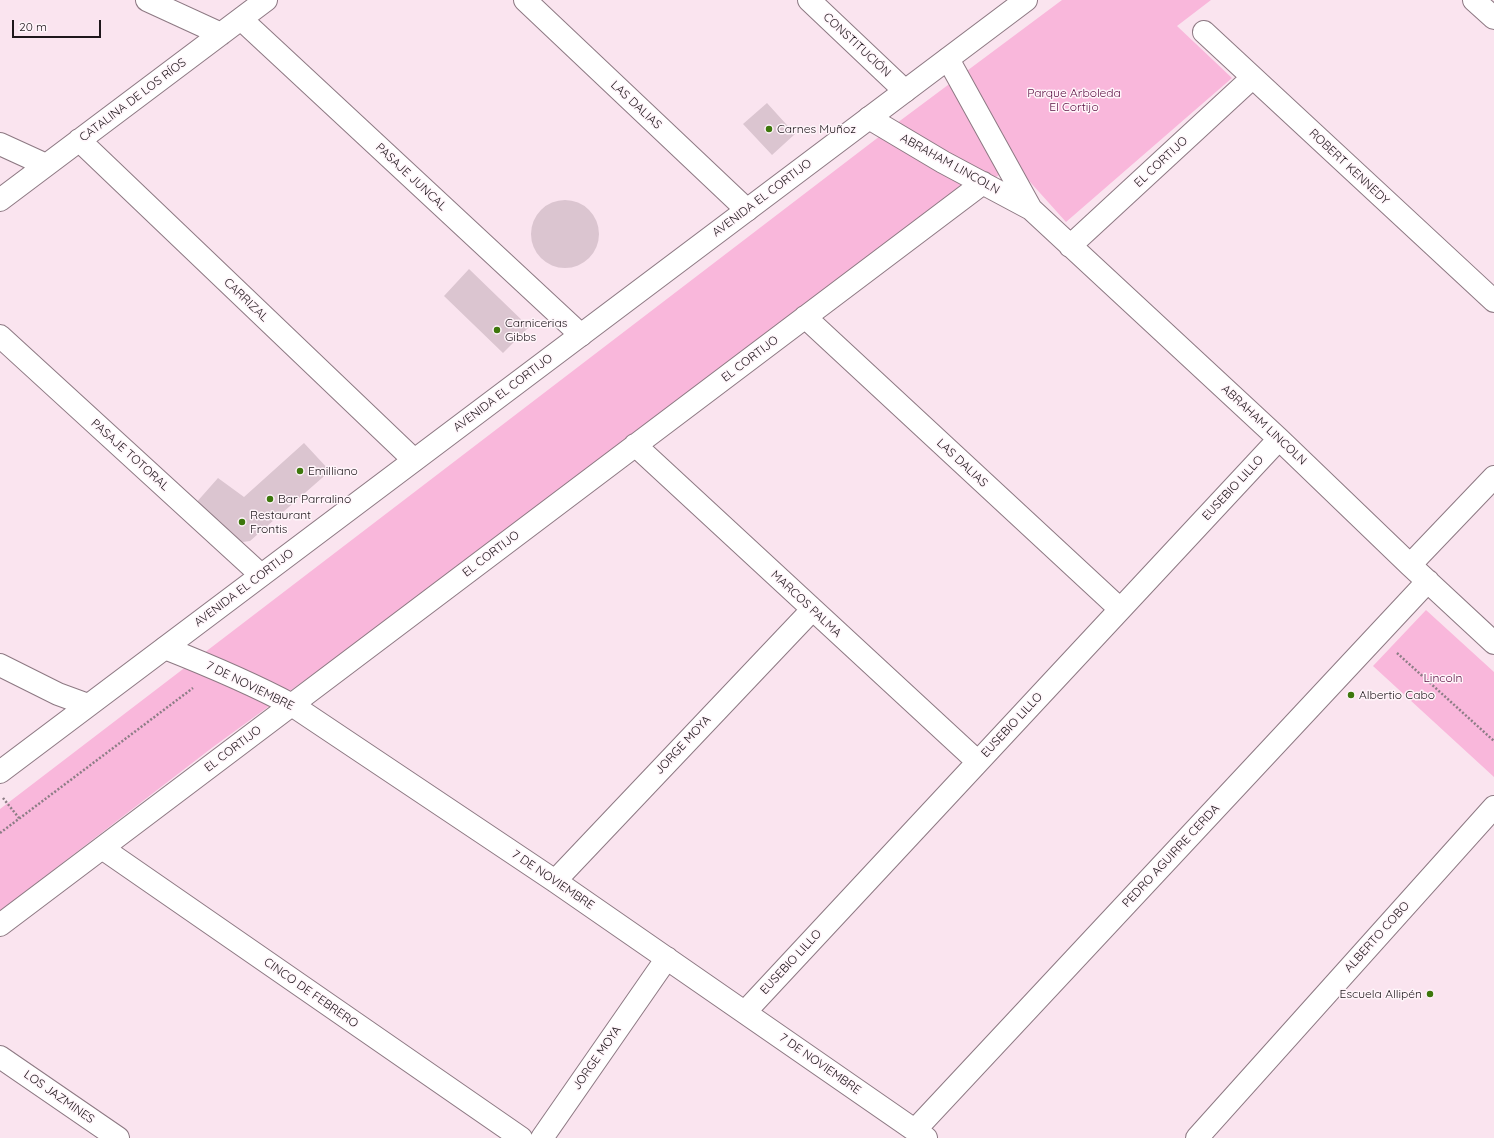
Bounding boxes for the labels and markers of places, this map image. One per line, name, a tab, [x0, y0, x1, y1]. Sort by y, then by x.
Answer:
place label: Carnes Muñoz	[777, 122, 856, 136]
marker: Carnes Muñoz	[764, 124, 774, 134]
place label: Carnicerias Gibbs	[505, 316, 567, 344]
marker: Carnicerias Gibbs	[492, 325, 502, 335]
place label: Emilliano	[308, 464, 358, 478]
marker: Emilliano	[295, 466, 305, 476]
place label: Bar Parralino	[278, 492, 351, 506]
marker: Bar Parralino	[265, 494, 275, 504]
place label: Restaurant Frontis	[250, 508, 311, 536]
marker: Restaurant Frontis	[237, 517, 247, 527]
place label: Albertio Cabo	[1359, 688, 1435, 702]
marker: Albertio Cabo	[1346, 690, 1356, 700]
place label: Escuela Allipén	[1340, 987, 1422, 1001]
marker: Escuela Allipén	[1425, 989, 1435, 999]

